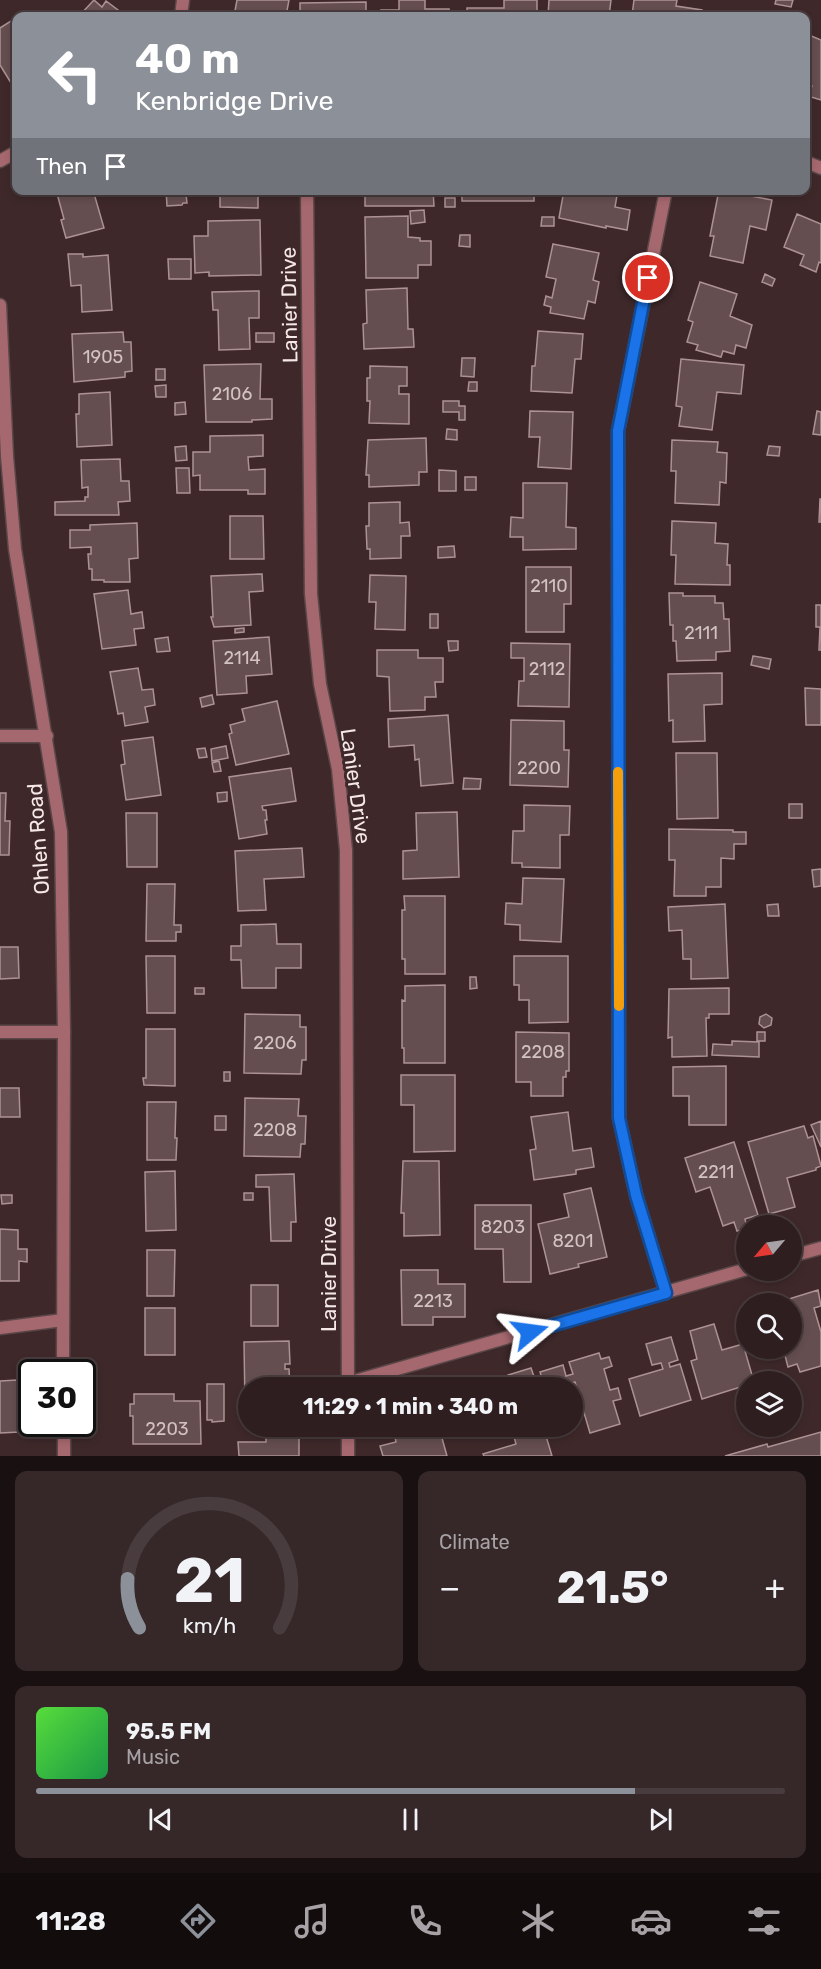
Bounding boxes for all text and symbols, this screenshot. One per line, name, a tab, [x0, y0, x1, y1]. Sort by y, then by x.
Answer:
text: 40 m	[135, 34, 240, 84]
icon: left	[36, 36, 114, 114]
text: Kenbridge Drive	[135, 85, 334, 117]
icon: arrive	[99, 150, 132, 183]
text: Then	[36, 153, 87, 180]
street label: Lanier Drive	[275, 247, 303, 363]
pin	[622, 252, 673, 303]
icon: arrive	[631, 261, 664, 294]
house number: 1905	[83, 346, 123, 368]
house number: 2106	[212, 383, 252, 405]
house number: 2110	[530, 575, 568, 597]
house number: 2111	[684, 622, 718, 644]
house number: 2114	[223, 647, 261, 669]
house number: 2112	[529, 658, 565, 680]
street label: Lanier Drive	[336, 727, 376, 845]
house number: 2200	[517, 757, 561, 779]
street label: Ohlen Road	[22, 783, 54, 895]
house number: 2206	[253, 1032, 297, 1054]
house number: 2208	[521, 1041, 565, 1063]
house number: 2208	[253, 1119, 297, 1141]
house number: 2211	[698, 1161, 734, 1183]
north arrow	[736, 1215, 802, 1281]
map controls	[736, 1215, 802, 1437]
street label: Lanier Drive	[316, 1216, 341, 1332]
house number: 8203	[481, 1216, 525, 1238]
house number: 8201	[552, 1230, 594, 1252]
house number: 2213	[413, 1290, 453, 1312]
button: search	[736, 1293, 802, 1359]
position arrow	[498, 1300, 562, 1364]
speed limit sign: 30	[18, 1359, 96, 1437]
button: layers	[736, 1371, 802, 1437]
text: 11:29 · 1 min · 340 m	[303, 1393, 518, 1420]
house number: 2203	[145, 1418, 189, 1440]
text: Climate	[439, 1530, 510, 1554]
text: 21	[173, 1544, 245, 1618]
text: 21.5°	[556, 1561, 668, 1614]
text: −	[439, 1568, 460, 1607]
text: +	[764, 1568, 785, 1607]
text: km/h	[182, 1613, 236, 1638]
text: 95.5 FM	[126, 1718, 211, 1745]
text: Music	[126, 1745, 180, 1769]
icon: previous	[144, 1803, 177, 1836]
icon: pause	[394, 1803, 427, 1836]
icon: next	[644, 1803, 677, 1836]
icon: directions	[177, 1900, 219, 1942]
icon: music	[291, 1900, 333, 1942]
icon: phone	[404, 1900, 446, 1942]
icon: climate	[517, 1900, 559, 1942]
icon: car	[630, 1900, 672, 1942]
icon: filters	[743, 1900, 785, 1942]
text: 11:28	[36, 1905, 106, 1937]

